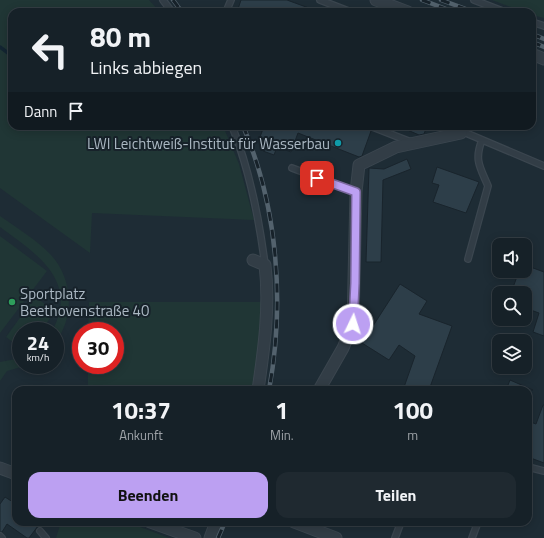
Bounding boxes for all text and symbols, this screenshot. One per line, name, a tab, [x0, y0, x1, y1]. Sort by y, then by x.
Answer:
text: 80 m	[90, 15, 151, 58]
icon: left	[24, 24, 76, 76]
text: Links abbiegen	[90, 54, 202, 81]
text: Dann	[24, 100, 57, 123]
icon: arrive	[65, 100, 87, 122]
place label: LWI Leichtweiß-Institut für Wasserbau	[87, 132, 330, 155]
marker: LWI Leichtweiß-Institut für Wasserbau	[333, 138, 343, 148]
pin	[300, 161, 334, 195]
icon: arrive	[306, 167, 328, 189]
map controls	[492, 238, 532, 374]
button: sound	[492, 238, 532, 278]
place label: Sportplatz Beethovenstraße 40	[20, 282, 149, 322]
button: search	[492, 286, 532, 326]
marker: Sportplatz Beethovenstraße 40	[7, 297, 17, 307]
position arrow	[332, 303, 374, 345]
speed limit sign: 30	[72, 322, 124, 374]
text: 24	[27, 327, 49, 358]
button: layers	[492, 334, 532, 374]
text: km/h	[27, 350, 49, 365]
text: 10:37	[111, 392, 171, 428]
text: 1	[275, 392, 289, 428]
text: 100	[393, 392, 433, 428]
text: Ankunft	[119, 425, 163, 445]
text: Min.	[270, 425, 294, 445]
text: m	[407, 425, 418, 445]
button: Beenden	[28, 472, 268, 518]
button: Teilen	[276, 472, 516, 518]

